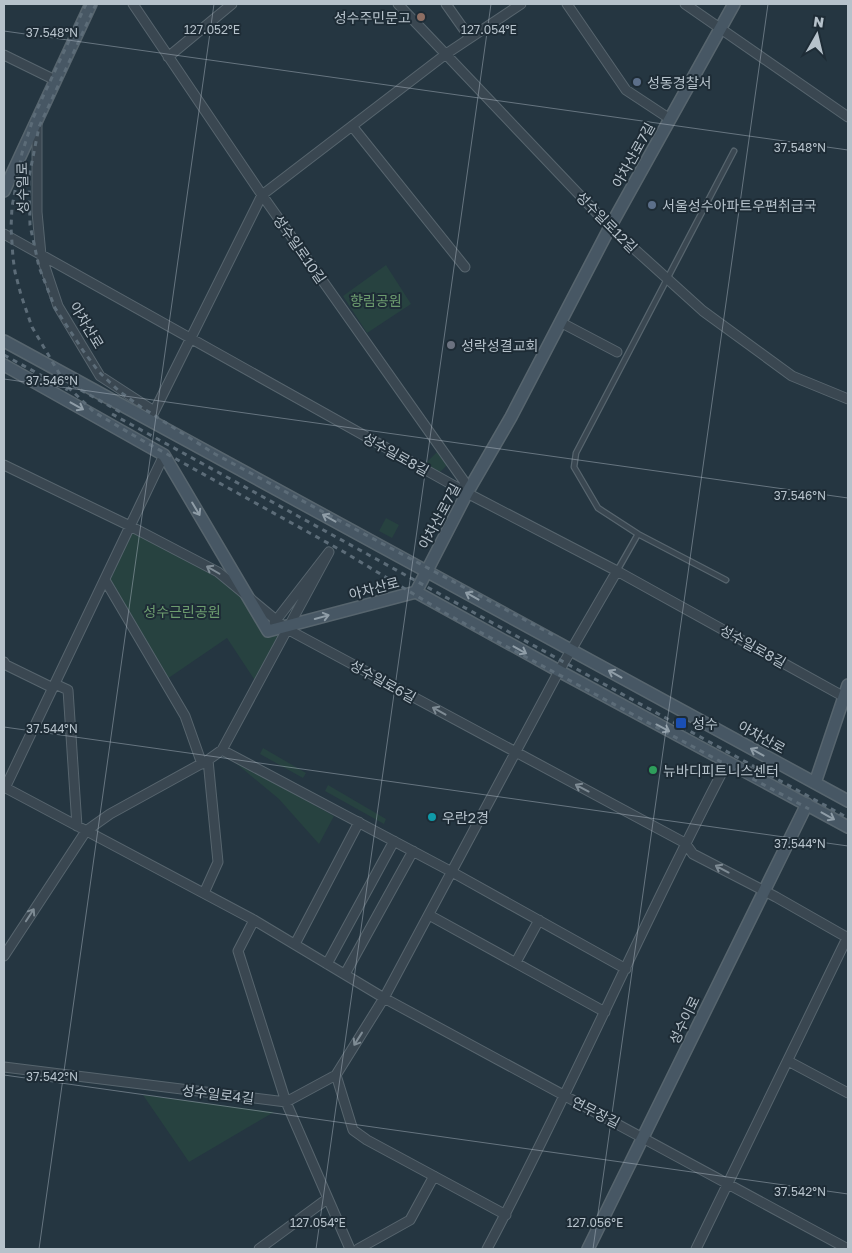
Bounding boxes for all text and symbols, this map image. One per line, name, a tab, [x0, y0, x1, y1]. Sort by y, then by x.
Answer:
place label: 성수주민문고	[334, 9, 411, 26]
north arrow	[792, 10, 842, 60]
marker: 성수주민문고	[415, 11, 427, 23]
text: N	[812, 12, 825, 31]
text: 127.052°E	[184, 22, 240, 37]
text: 127.054°E	[461, 22, 517, 37]
text: 37.548°N	[26, 25, 78, 40]
place label: 성동경찰서	[647, 74, 711, 91]
marker: 성동경찰서	[631, 76, 643, 88]
street label: 아차산로7길	[608, 119, 658, 191]
text: 37.548°N	[774, 140, 826, 155]
street label: 성수일로	[13, 162, 31, 214]
street label: 성수일로12길	[573, 188, 641, 256]
place label: 서울성수아파트우편취급국	[662, 197, 817, 214]
marker: 서울성수아파트우편취급국	[646, 199, 658, 211]
street label: 성수일로10길	[270, 211, 330, 287]
park label: 향림공원	[350, 292, 402, 309]
street label: 아차산로	[66, 299, 108, 352]
place label: 성락성결교회	[461, 337, 538, 354]
marker: 성락성결교회	[445, 339, 457, 351]
text: 37.546°N	[26, 373, 78, 388]
one-way arrow	[69, 401, 84, 411]
street label: 성수일로8길	[360, 429, 432, 479]
street label: 아차산로7길	[415, 480, 463, 552]
text: 37.546°N	[774, 488, 826, 503]
one-way arrow	[191, 501, 201, 516]
one-way arrow	[322, 513, 337, 523]
one-way arrow	[206, 564, 220, 574]
street label: 아차산로	[347, 573, 401, 603]
one-way arrow	[465, 591, 480, 600]
park label: 성수근린공원	[143, 603, 221, 620]
one-way arrow	[314, 611, 330, 621]
street label: 성수일로8길	[717, 621, 789, 671]
one-way arrow	[513, 645, 528, 655]
street label: 성수일로6길	[347, 656, 419, 706]
one-way arrow	[607, 669, 622, 679]
one-way arrow	[431, 706, 446, 716]
place label: 성수	[692, 715, 718, 732]
marker: 성수	[674, 716, 688, 730]
street label: 아차산로	[735, 717, 789, 757]
text: 37.544°N	[26, 721, 78, 736]
one-way arrow	[655, 724, 670, 733]
one-way arrow	[751, 746, 765, 756]
place label: 뉴바디피트니스센터	[663, 762, 779, 779]
marker: 뉴바디피트니스센터	[647, 764, 659, 776]
one-way arrow	[575, 783, 589, 793]
place label: 우란2경	[442, 809, 489, 826]
marker: 우란2경	[426, 811, 438, 823]
one-way arrow	[820, 811, 834, 821]
text: 37.544°N	[774, 836, 826, 851]
one-way arrow	[714, 864, 729, 874]
one-way arrow	[25, 908, 36, 922]
street label: 성수이로	[665, 993, 703, 1047]
one-way arrow	[353, 1032, 363, 1046]
text: 37.542°N	[26, 1069, 78, 1084]
street label: 성수일로4길	[181, 1081, 255, 1107]
street label: 연무장길	[569, 1093, 623, 1131]
text: 37.542°N	[774, 1184, 826, 1199]
text: 127.054°E	[290, 1215, 346, 1230]
text: 127.056°E	[567, 1215, 623, 1230]

